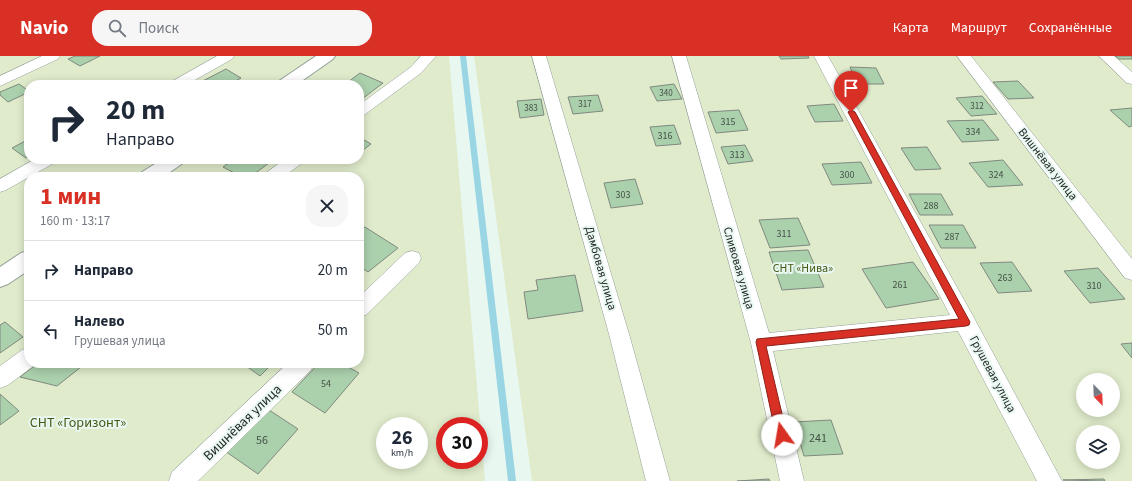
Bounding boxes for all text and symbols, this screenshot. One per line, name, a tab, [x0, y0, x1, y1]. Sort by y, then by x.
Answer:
search box	[92, 10, 372, 46]
text: Navio	[20, 15, 68, 42]
icon: search	[106, 17, 128, 39]
text: Поиск	[138, 18, 179, 39]
text: Карта	[893, 18, 929, 38]
text: Маршрут	[951, 18, 1007, 38]
text: Сохранённые	[1029, 18, 1112, 38]
pin	[834, 71, 868, 112]
icon: arrive	[840, 77, 862, 99]
house number: 340	[659, 87, 673, 100]
text: 20 m	[106, 90, 165, 130]
icon: right	[40, 96, 92, 148]
house number: 317	[578, 98, 592, 111]
house number: 312	[970, 100, 984, 113]
house number: 383	[524, 102, 538, 115]
house number: 315	[721, 115, 735, 129]
house number: 334	[966, 125, 980, 139]
street label: Вишнёвая улица	[1014, 125, 1081, 204]
text: Направо	[106, 127, 174, 152]
house number: 316	[658, 129, 672, 143]
house number: 313	[730, 148, 744, 162]
house number: 300	[840, 168, 854, 182]
house number: 324	[989, 168, 1003, 182]
text: 1 мин	[40, 179, 101, 214]
button: close	[306, 185, 348, 227]
house number: 303	[616, 188, 630, 202]
house number: 288	[924, 199, 938, 213]
text: 160 m · 13:17	[40, 212, 110, 230]
street label: Дамбовая улица	[580, 224, 621, 312]
street label: Сливовая улица	[719, 225, 758, 311]
house number: 311	[777, 227, 791, 241]
house number: 287	[945, 230, 959, 244]
icon: right	[40, 260, 62, 282]
text: Направо	[74, 260, 133, 281]
text: 20 m	[318, 260, 348, 281]
park label: СНТ «Нива»	[773, 260, 833, 277]
house number: 263	[998, 271, 1012, 285]
house number: 261	[893, 278, 907, 292]
house number: 310	[1087, 279, 1101, 293]
text: Налево	[74, 311, 125, 332]
icon: left	[40, 320, 62, 342]
text: 50 m	[318, 320, 348, 341]
text: Грушевая улица	[74, 332, 166, 350]
street label: Грушевая улица	[965, 333, 1020, 416]
north arrow	[1076, 373, 1120, 417]
map controls	[1076, 373, 1120, 469]
house number: 54	[321, 377, 331, 391]
street label: Вишнёвая улица	[199, 380, 286, 465]
park label: СНТ «Горизонт»	[30, 413, 126, 433]
position arrow	[761, 414, 803, 456]
speed limit sign: 30	[436, 417, 488, 469]
text: 26	[391, 424, 413, 452]
button: layers	[1076, 425, 1120, 469]
house number: 241	[809, 430, 827, 447]
house number: 56	[256, 432, 268, 449]
text: km/h	[391, 446, 413, 460]

